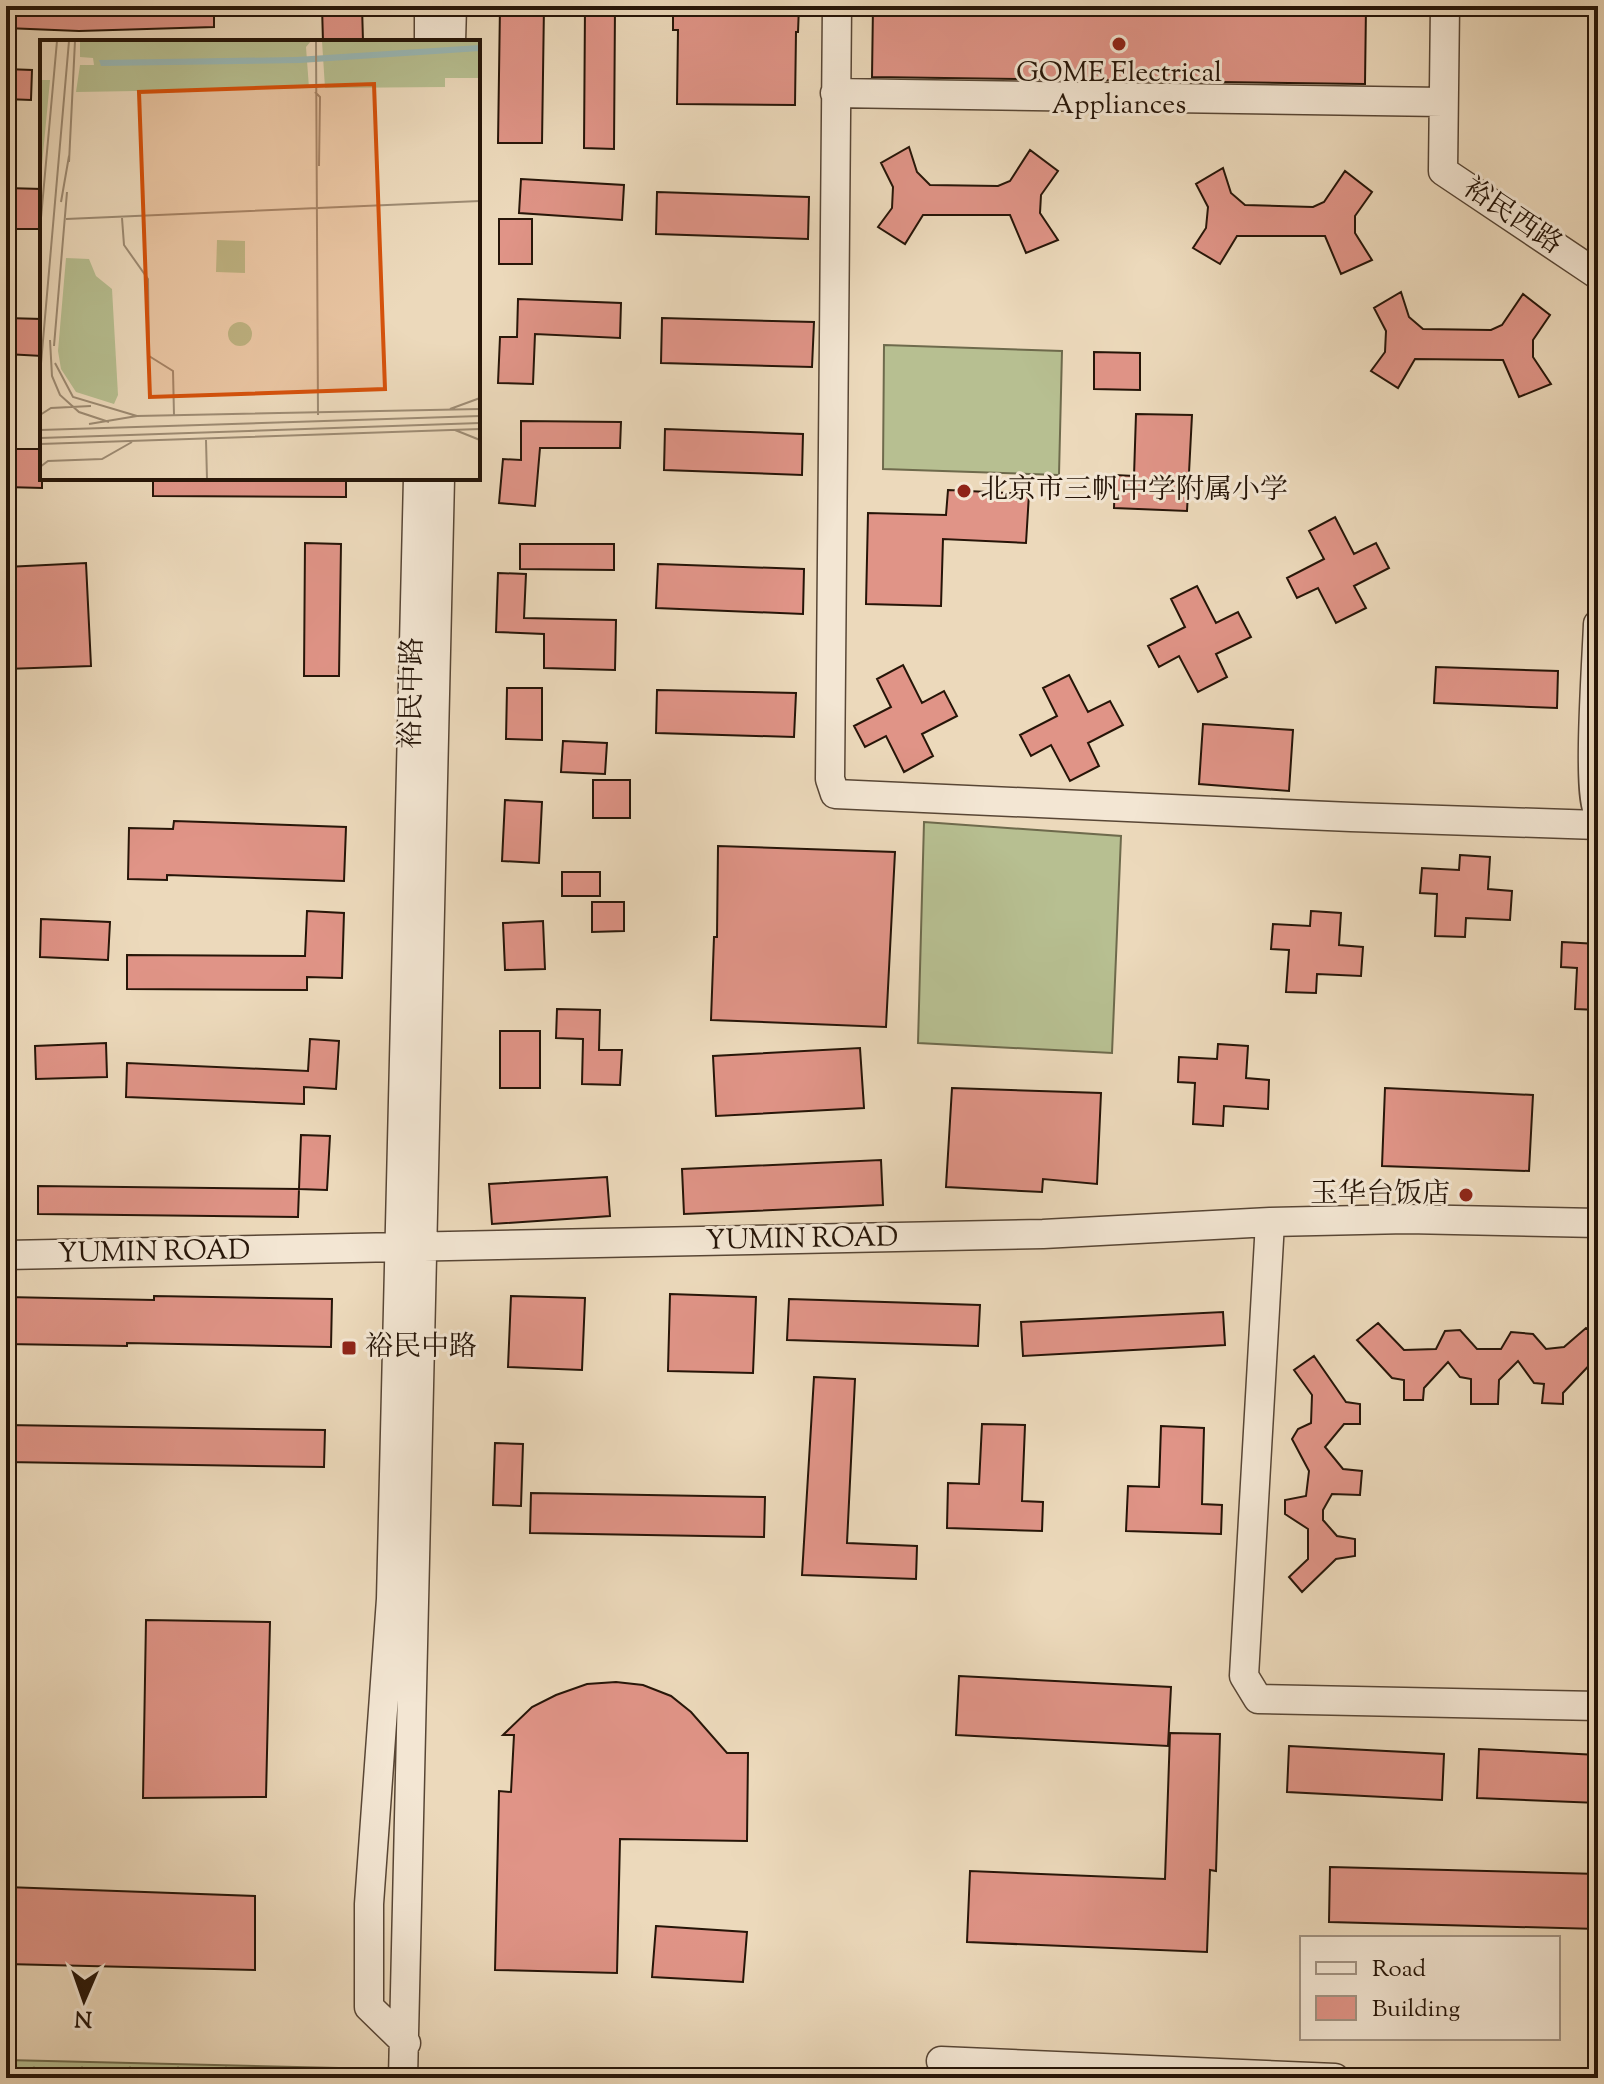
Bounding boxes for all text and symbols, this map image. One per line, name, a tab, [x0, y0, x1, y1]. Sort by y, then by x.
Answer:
marker: GOME Electrical Appliances	[1110, 35, 1128, 53]
inset map	[40, 40, 480, 480]
place label: GOME Electrical Appliances	[1016, 54, 1222, 126]
street label: 裕民西路	[1454, 169, 1570, 265]
place label: 北京市三帆中学附属小学	[980, 471, 1288, 511]
marker: 北京市三帆中学附属小学	[955, 482, 973, 500]
street label: 裕民中路	[392, 637, 434, 749]
place label: 玉华台饭店	[1310, 1175, 1450, 1215]
marker: 玉华台饭店	[1457, 1186, 1475, 1204]
street label: YUMIN ROAD	[705, 1218, 899, 1262]
street label: YUMIN ROAD	[57, 1231, 251, 1275]
place label: 裕民中路	[365, 1328, 477, 1368]
marker: 裕民中路	[340, 1339, 358, 1357]
legend	[1300, 1936, 1560, 2040]
text: Road	[1372, 1953, 1426, 1987]
north arrow	[44, 1960, 124, 2040]
text: Building	[1372, 1993, 1461, 2027]
text: N	[74, 2001, 93, 2033]

